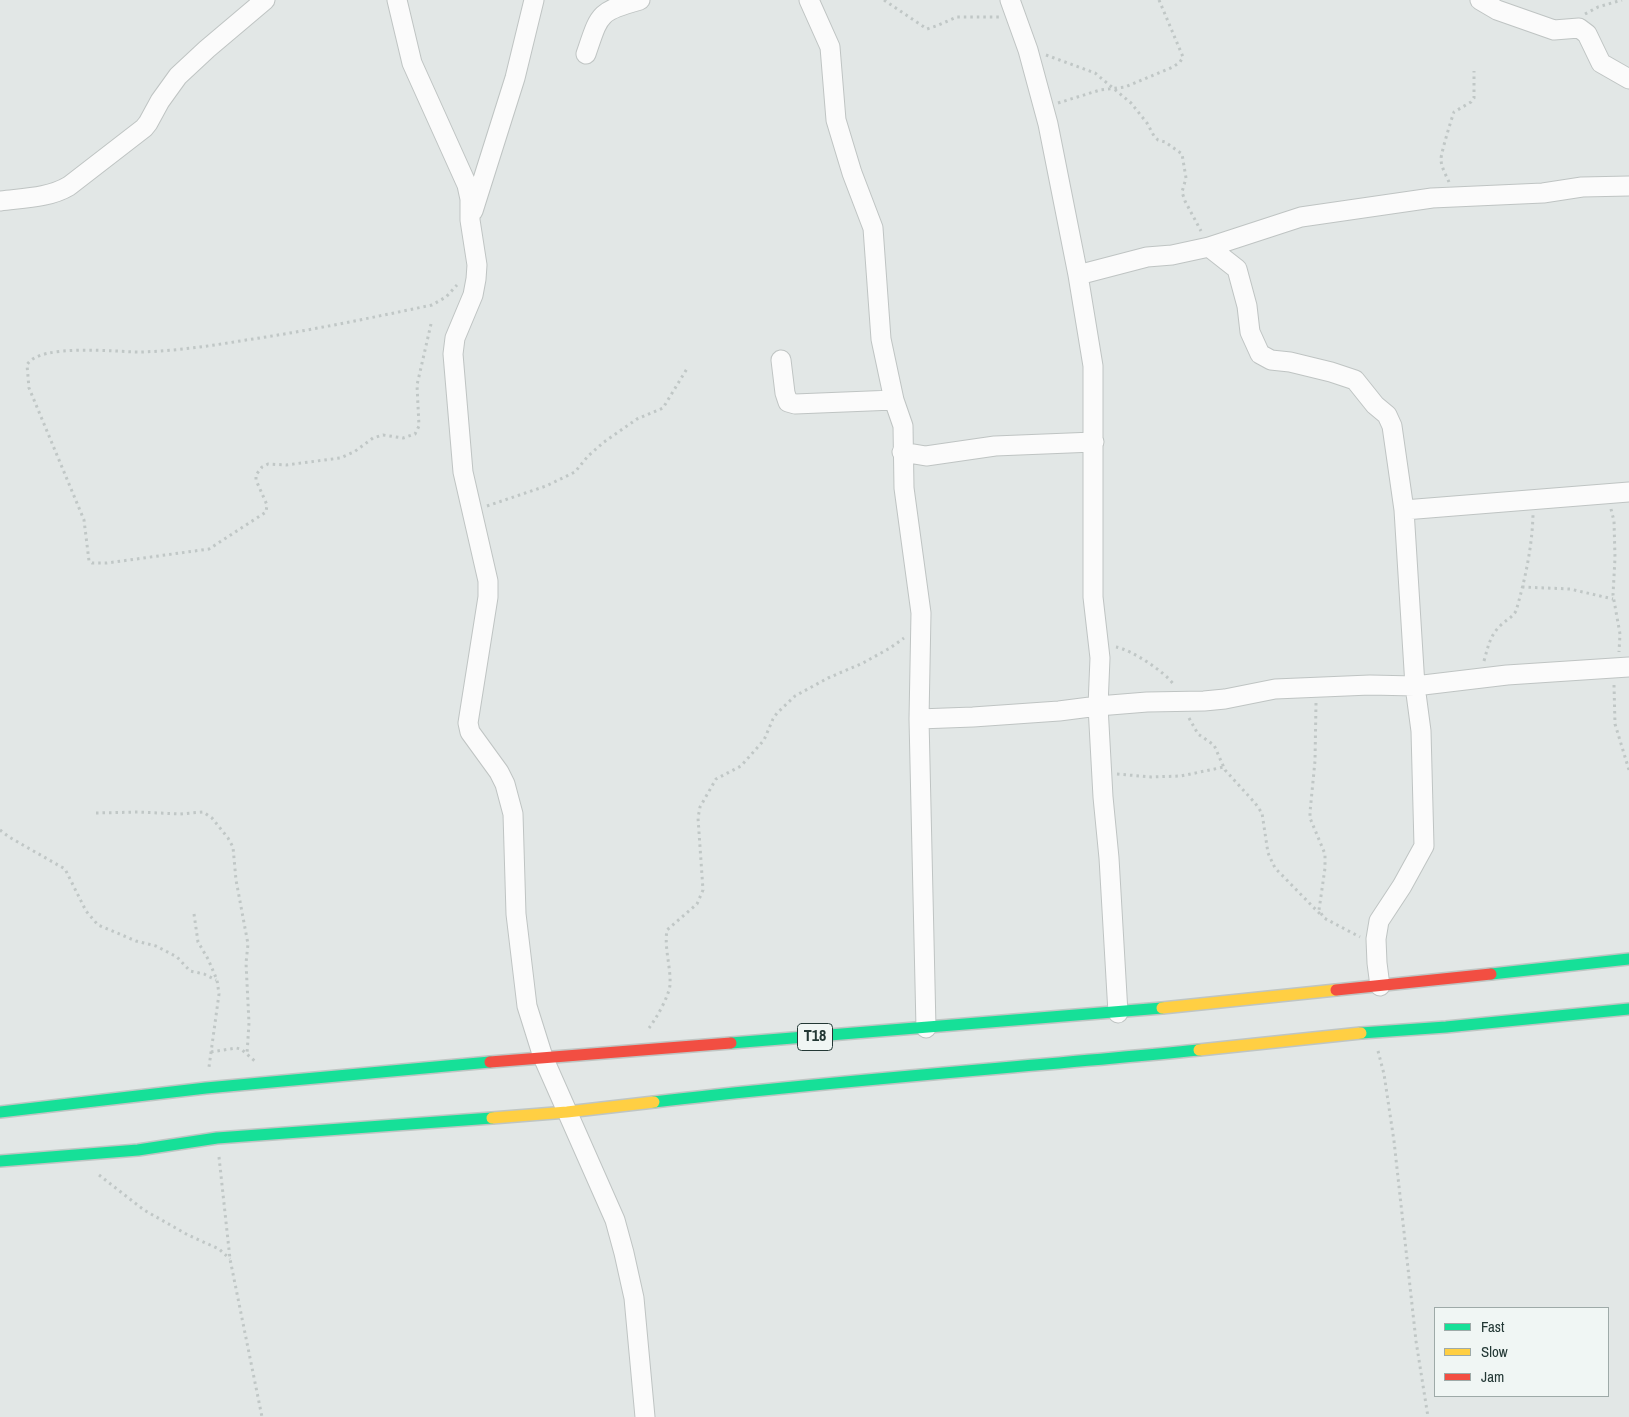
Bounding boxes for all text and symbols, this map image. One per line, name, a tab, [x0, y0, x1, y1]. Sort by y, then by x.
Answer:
road number: T18	[798, 1024, 832, 1050]
legend	[1434, 1307, 1609, 1397]
text: Fast	[1481, 1316, 1504, 1337]
text: Slow	[1481, 1341, 1508, 1362]
text: Jam	[1481, 1366, 1504, 1387]

